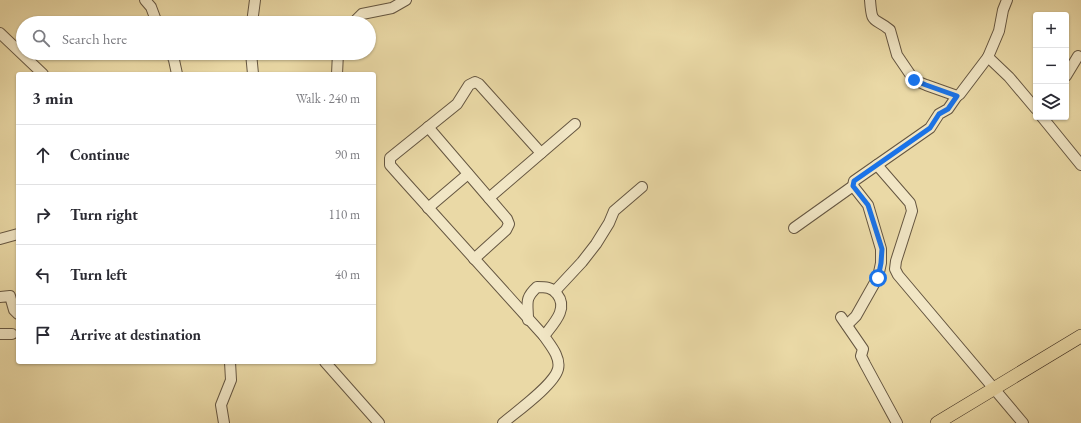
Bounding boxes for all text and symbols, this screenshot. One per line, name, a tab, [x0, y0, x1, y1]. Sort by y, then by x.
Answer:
map controls	[1033, 12, 1069, 120]
button: +	[1033, 12, 1069, 48]
search box	[16, 16, 376, 60]
icon: search	[30, 27, 52, 49]
text: Search here	[62, 29, 127, 48]
button: −	[1033, 48, 1069, 84]
route end	[905, 71, 923, 89]
button: layers	[1033, 84, 1069, 120]
text: 3 min	[32, 87, 73, 109]
text: Walk · 240 m	[296, 90, 360, 107]
icon: ahead	[32, 144, 54, 166]
text: Continue	[70, 145, 130, 164]
text: 90 m	[335, 146, 360, 163]
icon: right	[32, 204, 54, 226]
text: Turn right	[70, 205, 138, 224]
text: 110 m	[329, 206, 360, 223]
icon: left	[32, 264, 54, 286]
text: Turn left	[70, 265, 127, 284]
text: 40 m	[335, 266, 360, 283]
route start	[869, 269, 887, 287]
icon: arrive	[32, 324, 54, 346]
text: Arrive at destination	[70, 325, 201, 344]

